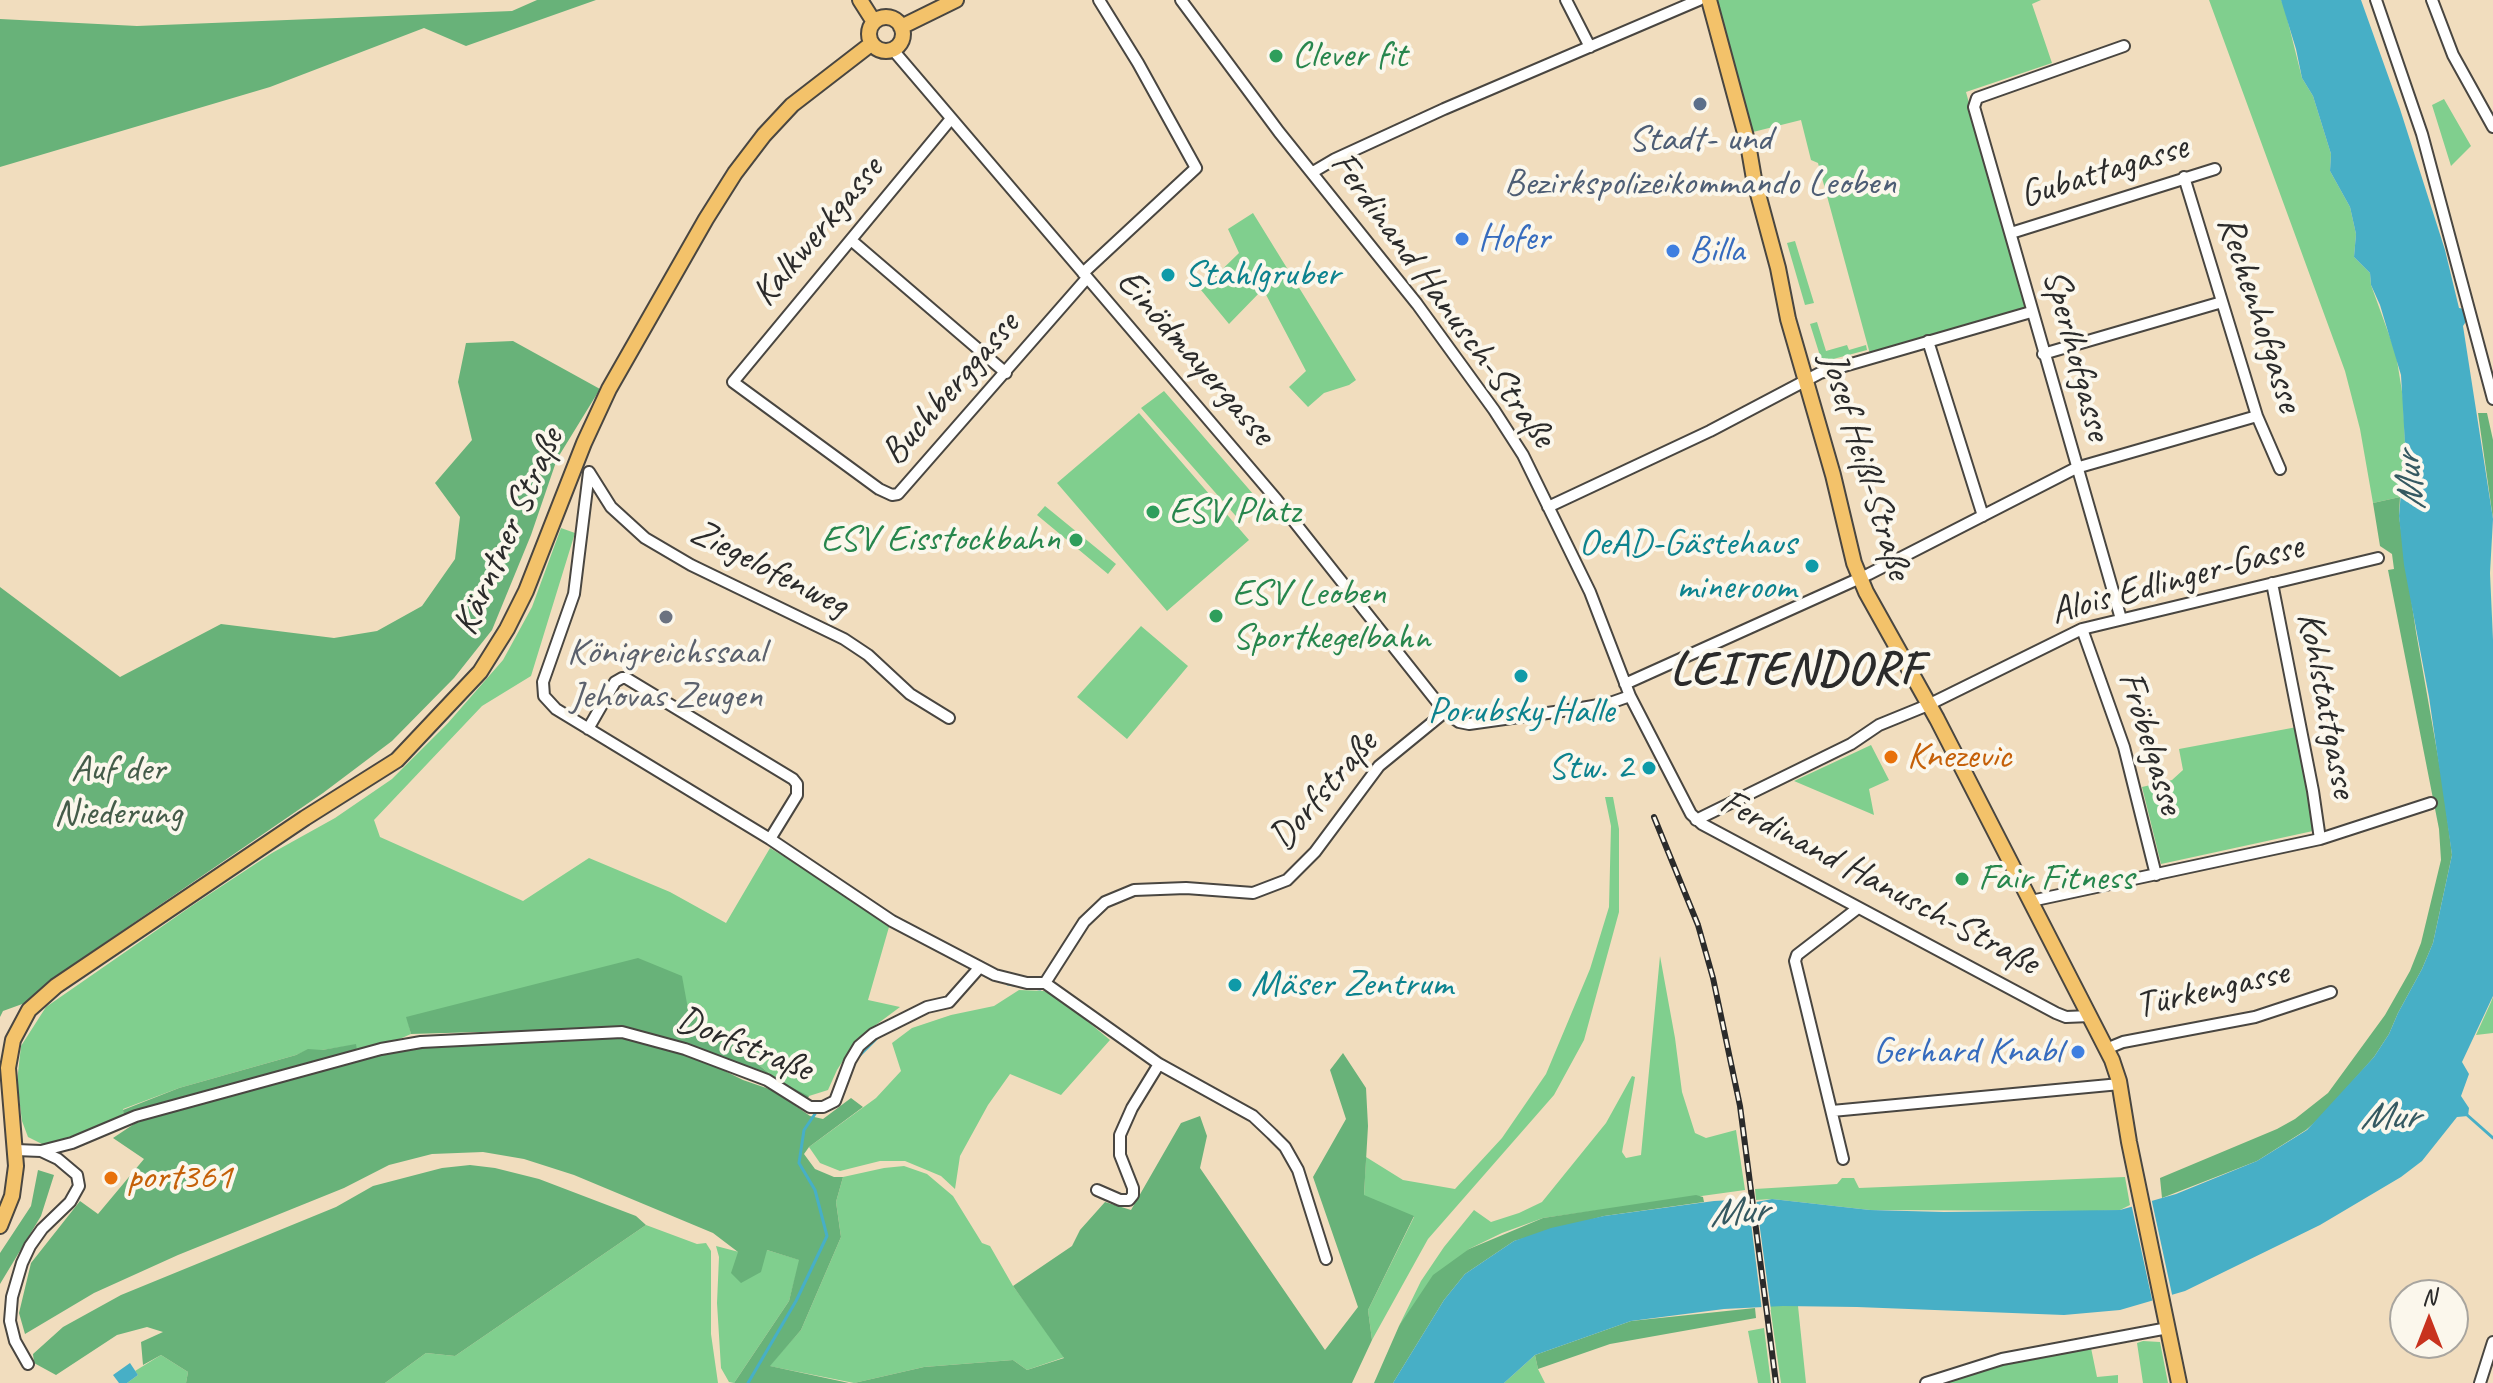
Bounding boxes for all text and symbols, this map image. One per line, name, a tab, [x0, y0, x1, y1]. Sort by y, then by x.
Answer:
place label: Clever fit	[1292, 33, 1407, 79]
marker: Clever fit	[1267, 47, 1285, 65]
marker: Stadt- und Bezirkspolizeikommando Leoben	[1691, 95, 1709, 113]
place label: Stadt- und Bezirkspolizeikommando Leoben	[1504, 117, 1896, 206]
street label: Gubattagasse	[2015, 125, 2193, 219]
street label: Ferdinand Hanusch-Straße	[1319, 143, 1565, 457]
street label: Kalkwerkgasse	[742, 148, 894, 316]
street label: Rechenhofgasse	[2206, 210, 2312, 418]
place label: Hofer	[1478, 216, 1550, 262]
place label: Billa	[1689, 228, 1744, 274]
marker: Hofer	[1453, 230, 1471, 248]
marker: Billa	[1664, 242, 1682, 260]
place label: Stahlgruber	[1184, 252, 1340, 298]
street label: Einödmayergasse	[1106, 260, 1284, 456]
street label: Sperlhofgasse	[2031, 265, 2121, 445]
marker: Stahlgruber	[1159, 266, 1177, 284]
street label: Buchberggasse	[872, 303, 1030, 475]
street label: Josef Heißl-Straße	[1809, 347, 1921, 585]
street label: Kärntner Straße	[443, 422, 575, 642]
water label: Mur	[2384, 451, 2438, 513]
place label: ESV Platz	[1169, 489, 1301, 535]
marker: ESV Platz	[1144, 503, 1162, 521]
street label: Ziegelofenweg	[682, 510, 856, 628]
place label: ESV Eisstockbahn	[821, 517, 1060, 563]
place label: OeAD-Gästehaus mineroom	[1579, 521, 1796, 610]
street label: Alois Edlinger-Gasse	[2046, 524, 2308, 636]
marker: ESV Eisstockbahn	[1067, 531, 1085, 549]
marker: OeAD-Gästehaus mineroom	[1803, 557, 1821, 575]
place label: ESV Leoben Sportkegelbahn	[1232, 571, 1430, 660]
marker: ESV Leoben Sportkegelbahn	[1207, 607, 1225, 625]
marker: Königreichssaal Jehovas Zeugen	[657, 608, 675, 626]
street label: Kohlstattgasse	[2286, 608, 2366, 802]
place label: Königreichssaal Jehovas Zeugen	[567, 630, 765, 720]
district label: LEITENDORF	[1673, 643, 1921, 699]
street label: Fröbelgasse	[2107, 666, 2193, 820]
marker: Porubsky Halle	[1512, 667, 1530, 685]
place label: Porubsky Halle	[1428, 689, 1614, 735]
street label: Dorfstraße	[1260, 722, 1388, 860]
place label: Knezevic	[1907, 734, 2011, 780]
place label: Stw. 2	[1548, 745, 1633, 791]
park label: Auf der Niederung	[54, 747, 182, 836]
marker: Knezevic	[1882, 748, 1900, 766]
marker: Stw. 2	[1640, 759, 1658, 777]
street label: Ferdinand Hanusch-Straße	[1712, 780, 2046, 986]
place label: Fair Fitness	[1978, 856, 2133, 902]
marker: Fair Fitness	[1953, 870, 1971, 888]
street label: Türkengasse	[2131, 950, 2293, 1030]
place label: Mäser Zentrum	[1251, 962, 1453, 1008]
marker: Mäser Zentrum	[1226, 976, 1244, 994]
street label: Dorfstraße	[669, 997, 819, 1093]
place label: Gerhard Knabl	[1873, 1029, 2062, 1075]
marker: Gerhard Knabl	[2069, 1043, 2087, 1061]
water label: Mur	[2360, 1094, 2418, 1142]
place label: port361	[127, 1155, 232, 1201]
marker: port361	[102, 1169, 120, 1187]
water label: Mur	[1707, 1187, 1769, 1239]
north arrow	[2389, 1279, 2469, 1359]
text: N	[2422, 1283, 2436, 1311]

